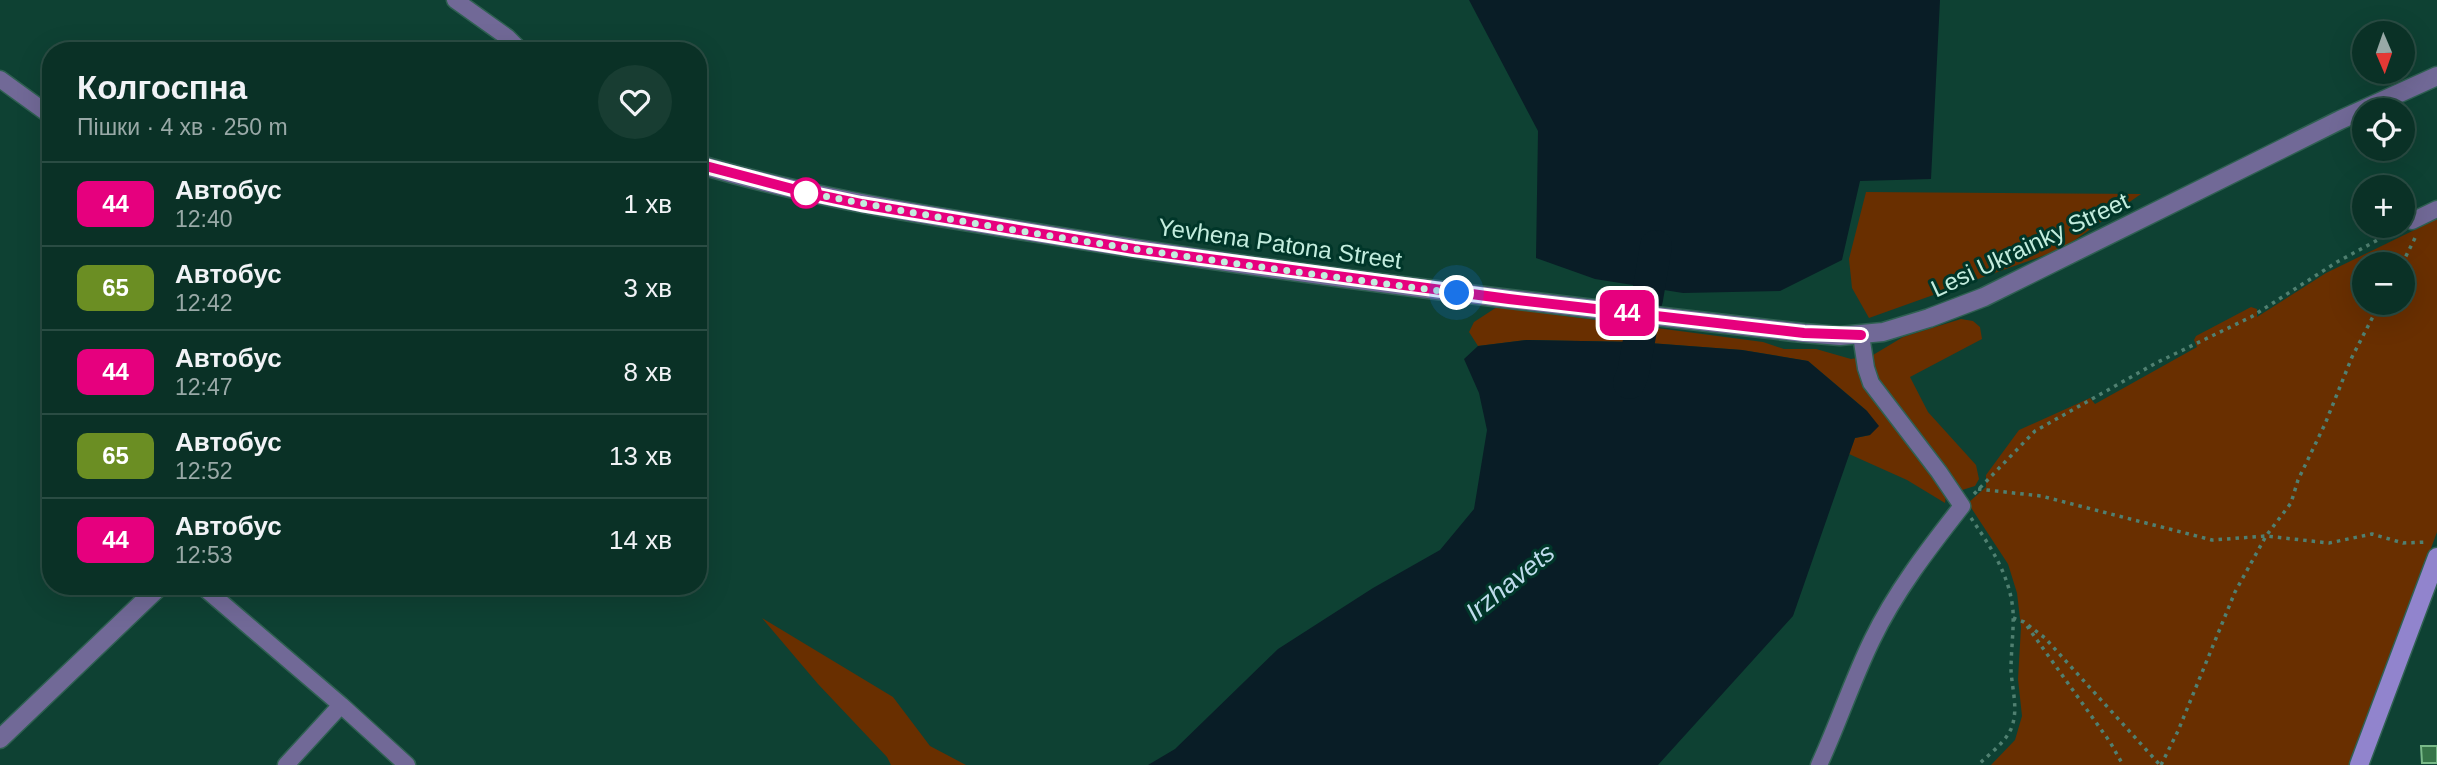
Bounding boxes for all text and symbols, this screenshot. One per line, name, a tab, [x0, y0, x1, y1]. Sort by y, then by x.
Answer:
north arrow	[2352, 21, 2415, 84]
map controls	[2352, 21, 2415, 315]
button: heart	[598, 65, 672, 139]
text: Колгоспна	[77, 69, 247, 106]
button: locate	[2352, 98, 2415, 161]
text: Пішки · 4 хв · 250 m	[77, 114, 288, 140]
text: Автобус	[175, 175, 282, 205]
button: +	[2352, 175, 2415, 238]
unlabelled marker	[791, 178, 821, 208]
street label: Lesi Ukrainky Street	[1927, 187, 2133, 302]
text: 1 хв	[624, 189, 672, 219]
text: 44	[102, 190, 129, 217]
text: 12:40	[175, 206, 233, 232]
street label: Yevhena Patona Street	[1156, 213, 1404, 274]
button: −	[2352, 252, 2415, 315]
text: Автобус	[175, 259, 282, 289]
text: 3 хв	[624, 273, 672, 303]
text: 65	[102, 274, 129, 301]
your location	[1439, 275, 1474, 310]
text: 12:42	[175, 290, 233, 316]
line badge: 44	[1596, 290, 1658, 336]
text: 44	[1614, 299, 1640, 326]
text: Автобус	[175, 343, 282, 373]
text: 8 хв	[624, 357, 672, 387]
text: 44	[102, 358, 129, 385]
text: 12:47	[175, 374, 233, 400]
text: Автобус	[175, 427, 282, 457]
text: 13 хв	[609, 441, 672, 471]
text: 65	[102, 442, 129, 469]
text: 12:52	[175, 458, 233, 484]
text: Автобус	[175, 511, 282, 541]
text: 14 хв	[609, 525, 672, 555]
text: 44	[102, 526, 129, 553]
water label: Irzhavets	[1460, 537, 1560, 627]
text: 12:53	[175, 542, 233, 568]

